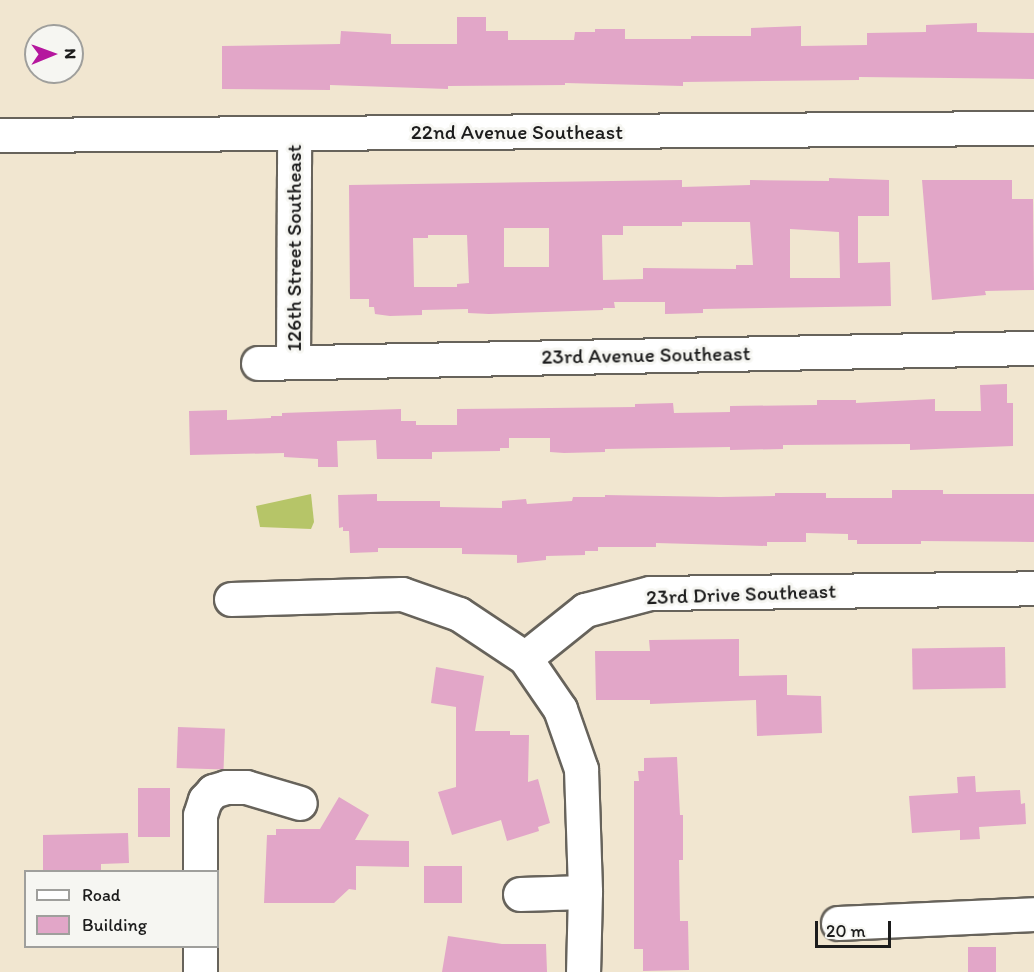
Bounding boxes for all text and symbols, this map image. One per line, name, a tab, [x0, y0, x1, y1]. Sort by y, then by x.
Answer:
north arrow	[24, 24, 84, 84]
text: N	[61, 48, 80, 59]
street label: 22nd Avenue Southeast	[411, 119, 623, 145]
street label: 126th Street Southeast	[281, 145, 307, 351]
street label: 23rd Avenue Southeast	[542, 341, 750, 369]
street label: 23rd Drive Southeast	[646, 578, 836, 610]
legend	[24, 870, 219, 948]
text: Road	[82, 884, 121, 906]
scale bar	[818, 909, 894, 947]
text: Building	[82, 914, 147, 936]
text: 20 m	[826, 920, 866, 942]

